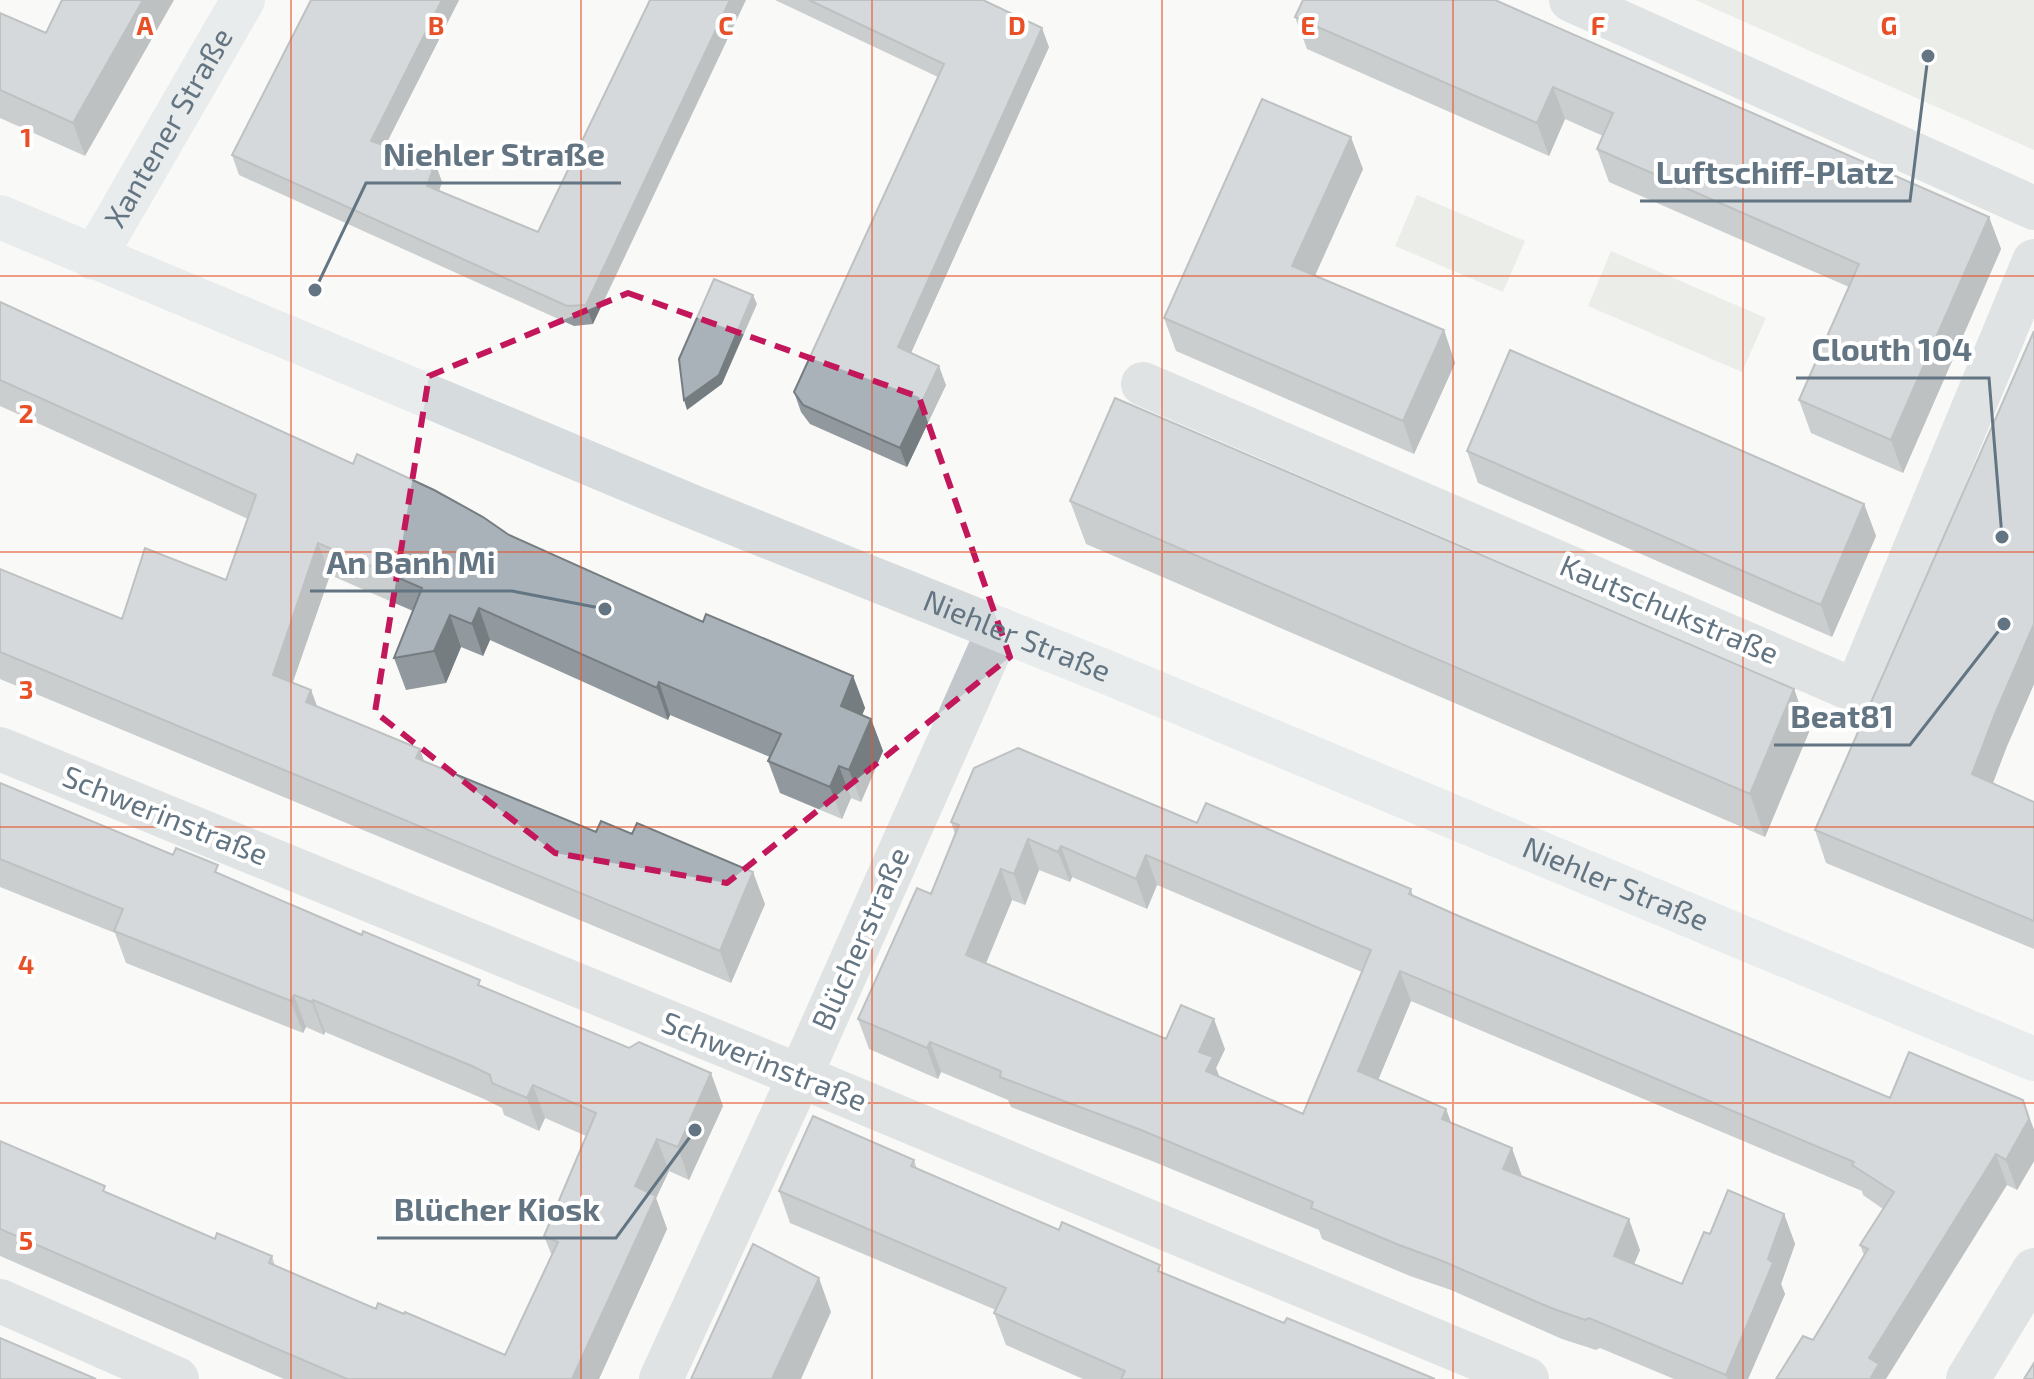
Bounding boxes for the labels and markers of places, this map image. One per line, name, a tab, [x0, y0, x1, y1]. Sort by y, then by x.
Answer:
callout: Niehler Straße	[366, 127, 621, 183]
callout: Luftschiff-Platz	[1640, 145, 1910, 201]
callout: Clouth 104	[1796, 322, 1989, 378]
callout: An Banh Mi	[310, 535, 512, 591]
callout: Beat81	[1774, 689, 1910, 745]
callout: Blücher Kiosk	[377, 1182, 616, 1238]

